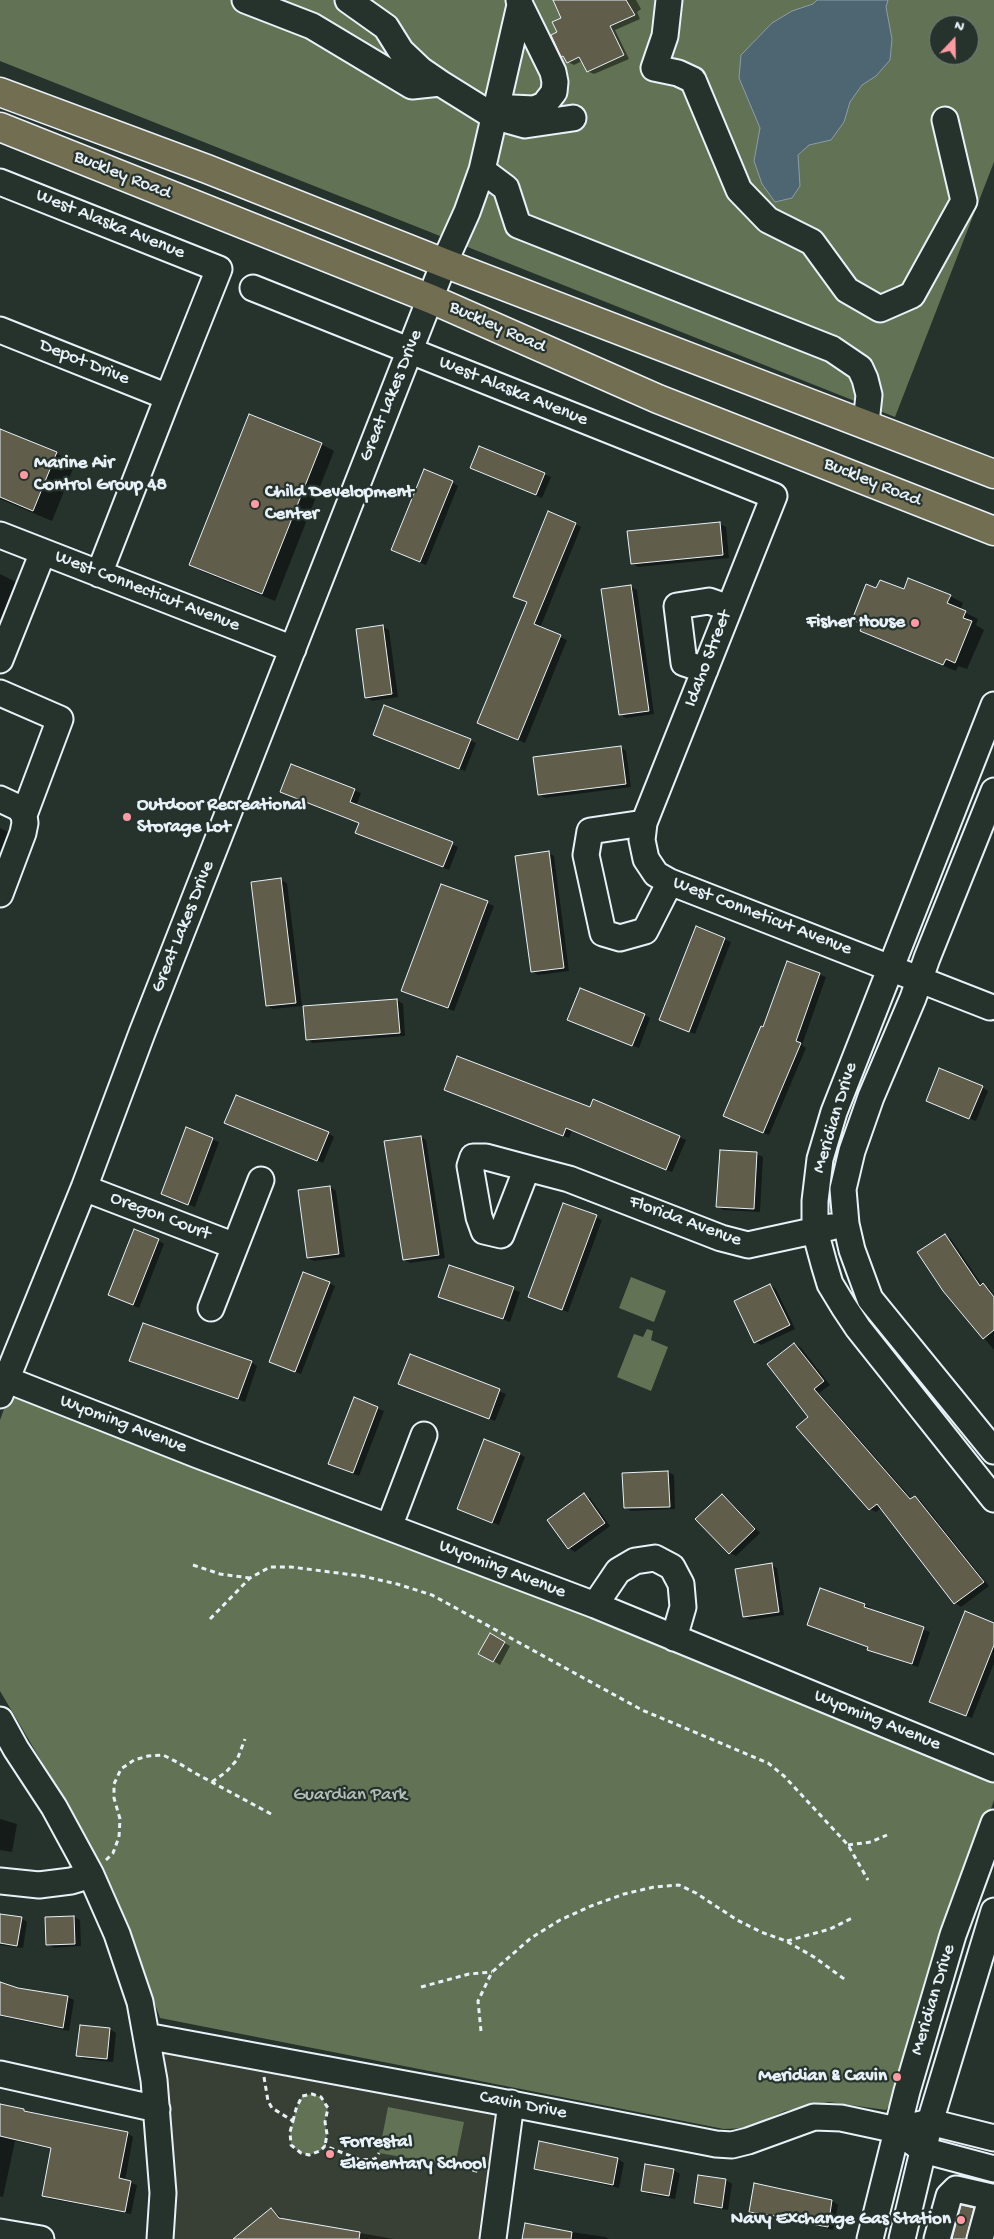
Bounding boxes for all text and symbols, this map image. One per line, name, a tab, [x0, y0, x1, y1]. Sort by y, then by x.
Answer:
north arrow	[929, 15, 979, 65]
text: N	[952, 17, 967, 36]
street label: Buckley Road	[70, 146, 174, 206]
street label: West Alaska Avenue	[32, 185, 188, 265]
street label: Buckley Road	[445, 297, 549, 359]
street label: Great Lakes Drive	[355, 327, 429, 465]
street label: Depot Drive	[36, 335, 132, 391]
street label: West Alaska Avenue	[435, 352, 591, 432]
place label: Marine Air Control Group 48	[34, 453, 167, 497]
street label: Buckley Road	[820, 453, 924, 513]
marker: Marine Air Control Group 48	[18, 469, 30, 481]
place label: Child Development Center	[265, 482, 413, 526]
marker: Child Development Center	[249, 498, 261, 510]
street label: West Connecticut Avenue	[51, 546, 243, 638]
street label: Idaho Street	[680, 608, 738, 710]
place label: Fisher House	[806, 612, 905, 634]
marker: Fisher House	[909, 617, 921, 629]
place label: Outdoor Recreational Storage Lot	[137, 795, 306, 839]
marker: Outdoor Recreational Storage Lot	[121, 811, 133, 823]
street label: Great Lakes Drive	[147, 858, 221, 996]
street label: West Conneticut Avenue	[669, 872, 855, 962]
street label: Meridian Drive	[808, 1060, 864, 1176]
street label: Oregon Court	[107, 1187, 213, 1247]
street label: Florida Avenue	[626, 1191, 744, 1253]
street label: Wyoming Avenue	[56, 1390, 190, 1460]
street label: Wyoming Avenue	[435, 1535, 569, 1605]
street label: Wyoming Avenue	[810, 1685, 944, 1757]
park label: Guardian Park	[293, 1785, 407, 1807]
street label: Meridian Drive	[906, 1942, 962, 2058]
place label: Meridian & Cavin	[758, 2066, 887, 2088]
marker: Meridian & Cavin	[891, 2071, 903, 2083]
street label: Cavin Drive	[477, 2086, 569, 2126]
place label: Forrestal Elementary School	[340, 2132, 486, 2176]
marker: Forrestal Elementary School	[324, 2148, 336, 2160]
place label: Navy Exchange Gas Station	[731, 2209, 951, 2231]
marker: Navy Exchange Gas Station	[955, 2214, 967, 2226]

